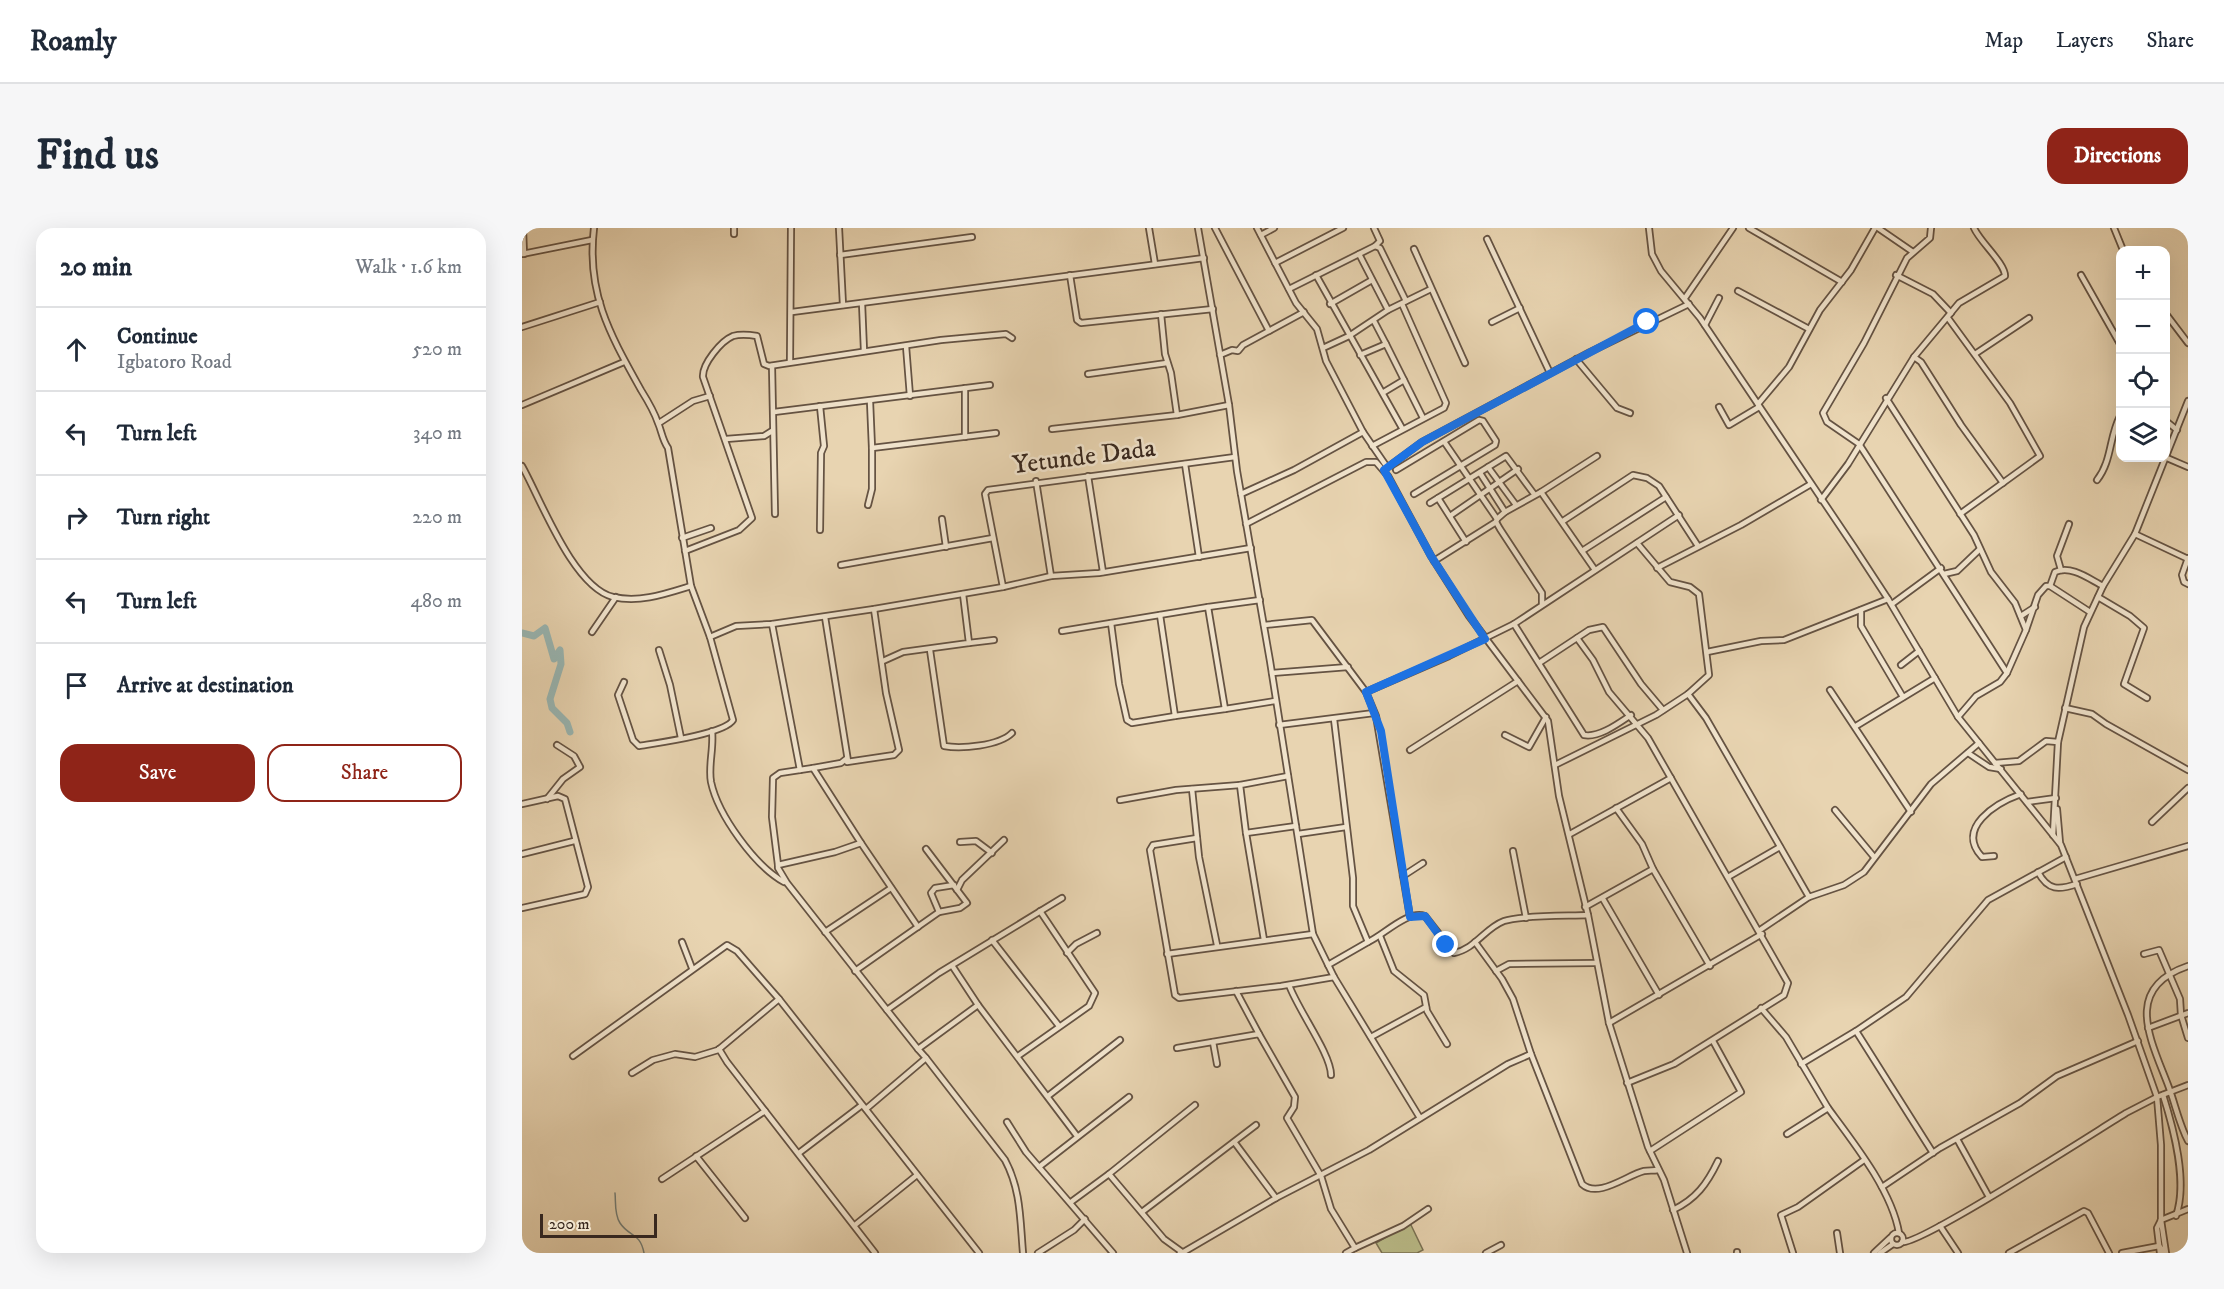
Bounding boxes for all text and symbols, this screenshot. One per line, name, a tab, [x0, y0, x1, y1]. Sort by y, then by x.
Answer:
text: Roamly	[30, 24, 116, 59]
text: Map	[1984, 28, 2023, 54]
text: Layers	[2056, 28, 2114, 54]
text: Share	[2147, 28, 2194, 54]
button: Directions	[2047, 128, 2188, 184]
text: Find us	[36, 130, 159, 182]
map controls	[2116, 246, 2170, 462]
button: +	[2116, 246, 2170, 300]
text: 20 min	[60, 251, 132, 284]
text: Walk · 1.6 km	[355, 255, 462, 280]
button: −	[2116, 300, 2170, 354]
route start	[1633, 308, 1659, 334]
text: Continue	[117, 323, 198, 350]
icon: ahead	[60, 333, 93, 366]
text: 520 m	[412, 337, 462, 362]
text: Igbatoro Road	[117, 350, 232, 375]
button: locate	[2116, 354, 2170, 408]
button: layers	[2116, 408, 2170, 462]
icon: left	[60, 417, 93, 450]
text: Turn left	[117, 420, 197, 447]
text: 340 m	[413, 421, 462, 446]
street label: Yetunde Dada	[1011, 432, 1157, 482]
icon: right	[60, 501, 93, 534]
text: Turn right	[117, 504, 210, 531]
text: 220 m	[412, 505, 462, 530]
icon: left	[60, 585, 93, 618]
text: Turn left	[117, 588, 197, 615]
text: 480 m	[410, 589, 462, 614]
icon: arrive	[60, 669, 93, 702]
text: Arrive at destination	[117, 672, 294, 699]
button: Save	[60, 744, 255, 802]
button: Share	[267, 744, 462, 802]
route end	[1432, 931, 1458, 957]
scale bar	[540, 1211, 657, 1238]
text: 200 m	[549, 1214, 590, 1234]

